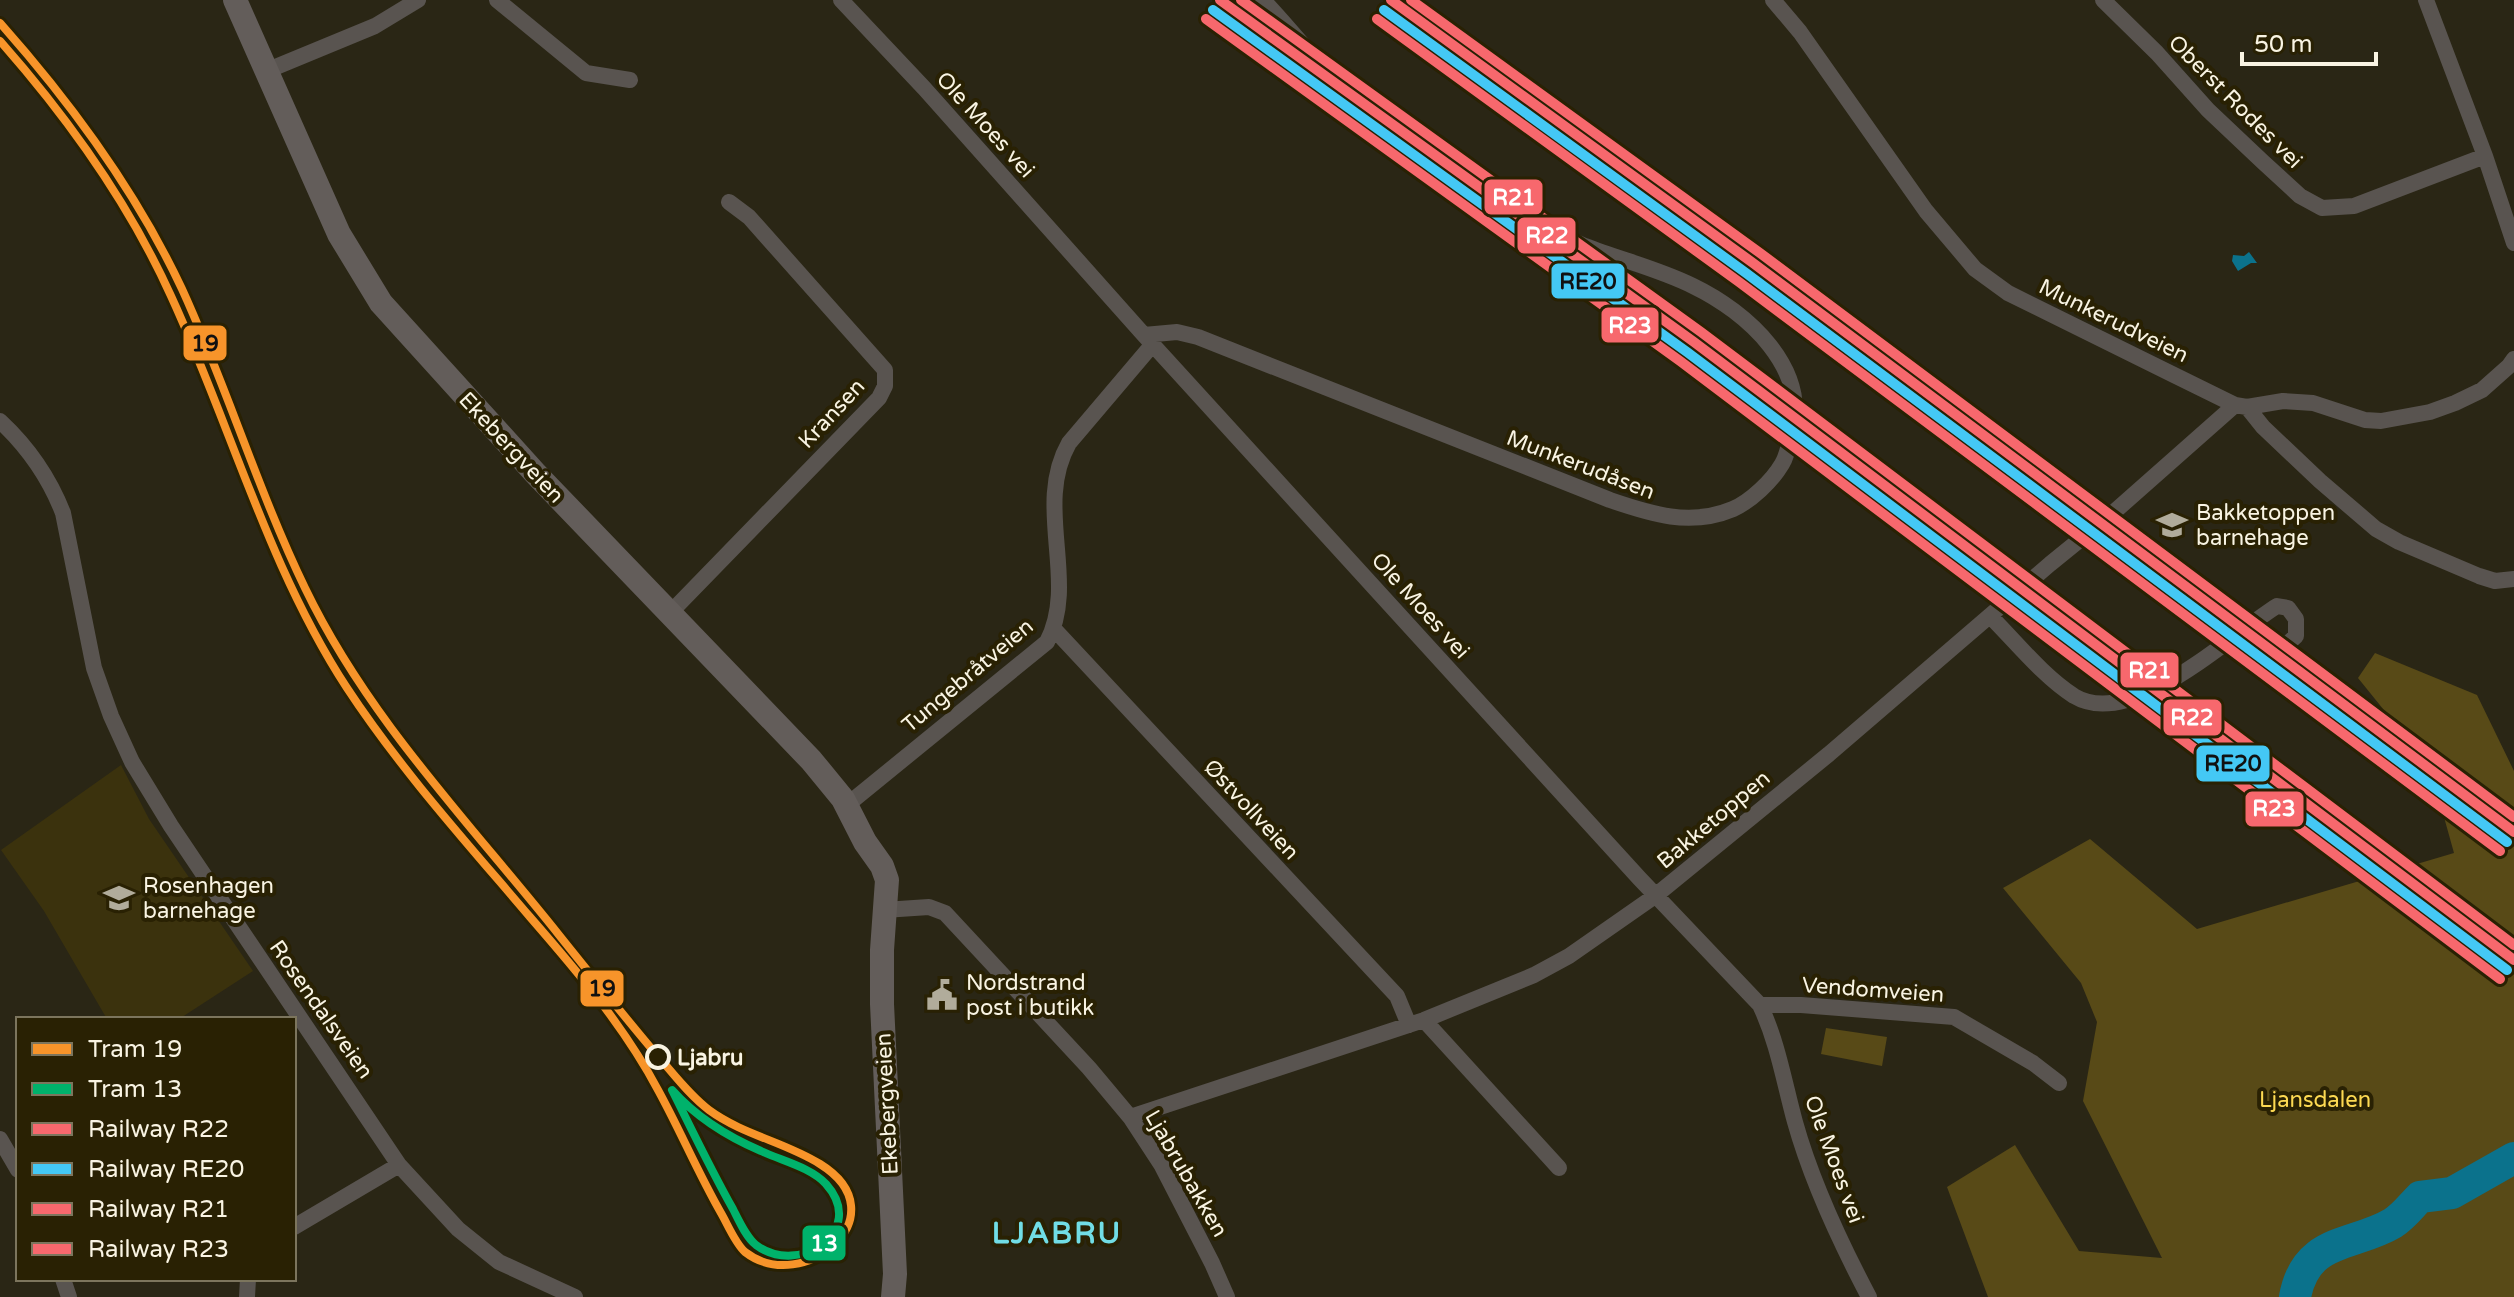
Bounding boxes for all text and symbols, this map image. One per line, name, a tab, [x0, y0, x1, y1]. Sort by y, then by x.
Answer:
scale bar	[2242, 16, 2376, 66]
street label: Oberst Rodes vei	[2163, 30, 2307, 174]
text: 50 m	[2254, 30, 2312, 59]
street label: Ole Moes vei	[931, 66, 1040, 183]
line badge: R21	[1483, 178, 1544, 216]
text: R21	[1492, 185, 1536, 211]
line badge: R22	[1516, 216, 1577, 255]
text: R22	[1525, 223, 1569, 249]
line badge: RE20	[1550, 262, 1626, 300]
text: RE20	[1559, 269, 1617, 295]
street label: Munkerudveien	[2035, 273, 2193, 368]
line badge: R23	[1600, 306, 1660, 344]
text: R23	[1608, 313, 1652, 339]
line badge: 19	[182, 324, 228, 362]
text: 19	[191, 331, 219, 357]
street label: Kransen	[793, 374, 870, 454]
street label: Ekebergveien	[453, 387, 569, 508]
street label: Munkerudåsen	[1503, 425, 1658, 505]
place label: Bakketoppen barnehage	[2196, 500, 2335, 551]
school or university icon: Bakketoppen barnehage	[2155, 508, 2189, 542]
street label: Ole Moes vei	[1366, 547, 1475, 664]
street label: Tungebråtveien	[897, 613, 1039, 738]
line badge: R21	[2119, 651, 2180, 689]
text: R21	[2128, 658, 2172, 684]
line badge: R22	[2162, 698, 2223, 737]
text: R22	[2170, 705, 2214, 731]
line badge: RE20	[2195, 744, 2271, 783]
text: RE20	[2204, 751, 2262, 777]
street label: Østvollveien	[1198, 754, 1304, 865]
street label: Bakketoppen	[1652, 765, 1775, 874]
line badge: R23	[2244, 790, 2305, 828]
text: R23	[2252, 796, 2296, 822]
place label: Rosenhagen barnehage	[143, 873, 274, 924]
school or university icon: Rosenhagen barnehage	[102, 881, 136, 915]
street label: Rosendalsveien	[264, 935, 379, 1084]
line badge: 19	[579, 969, 625, 1008]
place label: Nordstrand post i butikk	[966, 970, 1094, 1021]
street label: Vendomveien	[1801, 972, 1945, 1008]
text: 19	[588, 976, 616, 1002]
public building icon: Nordstrand post i butikk	[925, 978, 959, 1012]
legend	[16, 1017, 296, 1281]
street label: Ekebergveien	[870, 1032, 904, 1175]
text: Tram 19	[88, 1035, 182, 1064]
marker: Ljabru	[646, 1045, 670, 1069]
place label: Ljabru	[677, 1045, 743, 1071]
text: Tram 13	[88, 1075, 182, 1104]
park label: Ljansdalen	[2259, 1087, 2371, 1113]
street label: Ole Moes vei	[1799, 1092, 1869, 1227]
street label: Ljabrubakken	[1139, 1105, 1233, 1242]
text: Railway R22	[88, 1115, 229, 1144]
text: Railway RE20	[88, 1155, 244, 1184]
text: Railway R21	[88, 1195, 229, 1224]
district label: LJABRU	[992, 1215, 1122, 1252]
line badge: 13	[801, 1224, 847, 1262]
text: 13	[810, 1231, 838, 1257]
text: Railway R23	[88, 1235, 229, 1264]

